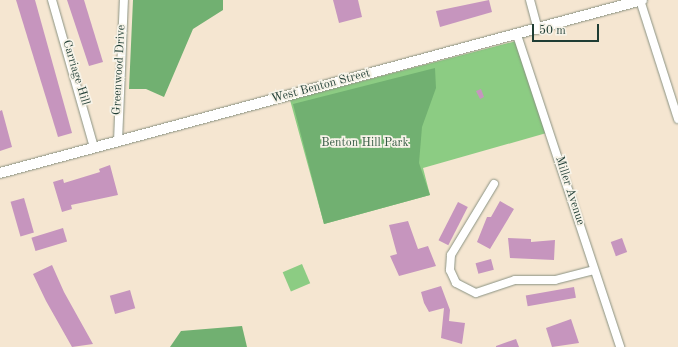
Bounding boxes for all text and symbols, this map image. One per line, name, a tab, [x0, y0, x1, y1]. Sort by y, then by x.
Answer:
scale bar	[534, 16, 601, 42]
street label: Greenwood Drive	[110, 25, 130, 115]
text: 50 m	[539, 25, 566, 37]
street label: Carriage Hill	[58, 39, 92, 107]
street label: West Benton Street	[270, 67, 372, 107]
park label: Benton Hill Park	[321, 137, 409, 151]
street label: Miller Avenue	[551, 155, 587, 227]

